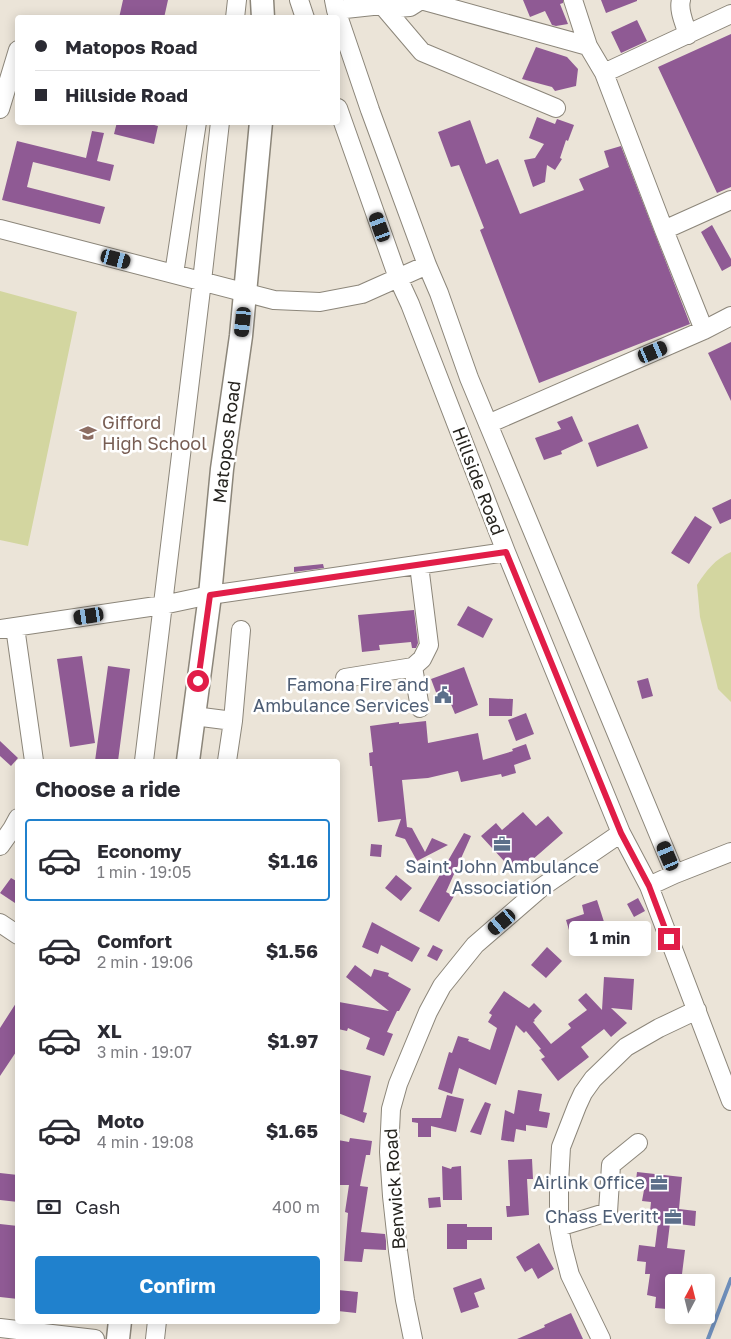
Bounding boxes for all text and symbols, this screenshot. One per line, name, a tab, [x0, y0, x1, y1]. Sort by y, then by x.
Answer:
text: Matopos Road	[65, 35, 197, 58]
text: Hillside Road	[65, 83, 188, 106]
car	[367, 210, 392, 244]
car	[99, 248, 132, 270]
car	[233, 306, 252, 338]
car	[636, 339, 669, 365]
street label: Matopos Road	[208, 379, 244, 505]
place label: Gifford High School	[102, 411, 207, 454]
school or university icon: Gifford High School	[78, 423, 98, 443]
street label: Hillside Road	[448, 423, 510, 538]
car	[73, 606, 104, 626]
route start	[187, 670, 209, 692]
place label: Famona Fire and Ambulance Services	[253, 673, 429, 716]
public building icon: Famona Fire and Ambulance Services	[433, 685, 453, 705]
text: Choose a ride	[35, 775, 181, 802]
office icon: Saint John Ambulance Association	[492, 834, 512, 854]
icon: car	[37, 838, 82, 883]
text: Economy	[97, 839, 182, 862]
car	[655, 839, 680, 873]
text: $1.16	[268, 849, 318, 872]
place label: Saint John Ambulance Association	[405, 855, 599, 898]
text: 1 min · 19:05	[97, 862, 191, 882]
car	[485, 907, 518, 937]
callout: 1 min	[569, 922, 652, 956]
icon: car	[37, 928, 82, 973]
text: 1 min	[590, 928, 630, 948]
route end	[658, 928, 680, 950]
text: Comfort	[97, 929, 172, 952]
text: $1.56	[266, 939, 318, 962]
text: 2 min · 19:06	[97, 952, 193, 972]
icon: car	[37, 1018, 82, 1063]
text: XL	[97, 1019, 122, 1042]
text: $1.97	[267, 1029, 318, 1052]
text: 3 min · 19:07	[97, 1042, 192, 1062]
icon: car	[37, 1108, 82, 1153]
text: Moto	[97, 1109, 144, 1132]
text: $1.65	[266, 1119, 318, 1142]
street label: Benwick Road	[379, 1128, 409, 1250]
text: 4 min · 19:08	[97, 1132, 194, 1152]
place label: Airlink Office	[533, 1171, 645, 1193]
office icon: Airlink Office	[649, 1173, 669, 1193]
icon: cash	[35, 1193, 63, 1221]
text: Cash	[75, 1195, 120, 1218]
text: 400 m	[272, 1197, 320, 1217]
place label: Chass Everitt	[545, 1205, 659, 1227]
office icon: Chass Everitt	[663, 1207, 683, 1227]
button: Confirm	[35, 1256, 320, 1314]
north arrow	[665, 1274, 715, 1324]
map controls	[665, 1274, 715, 1324]

